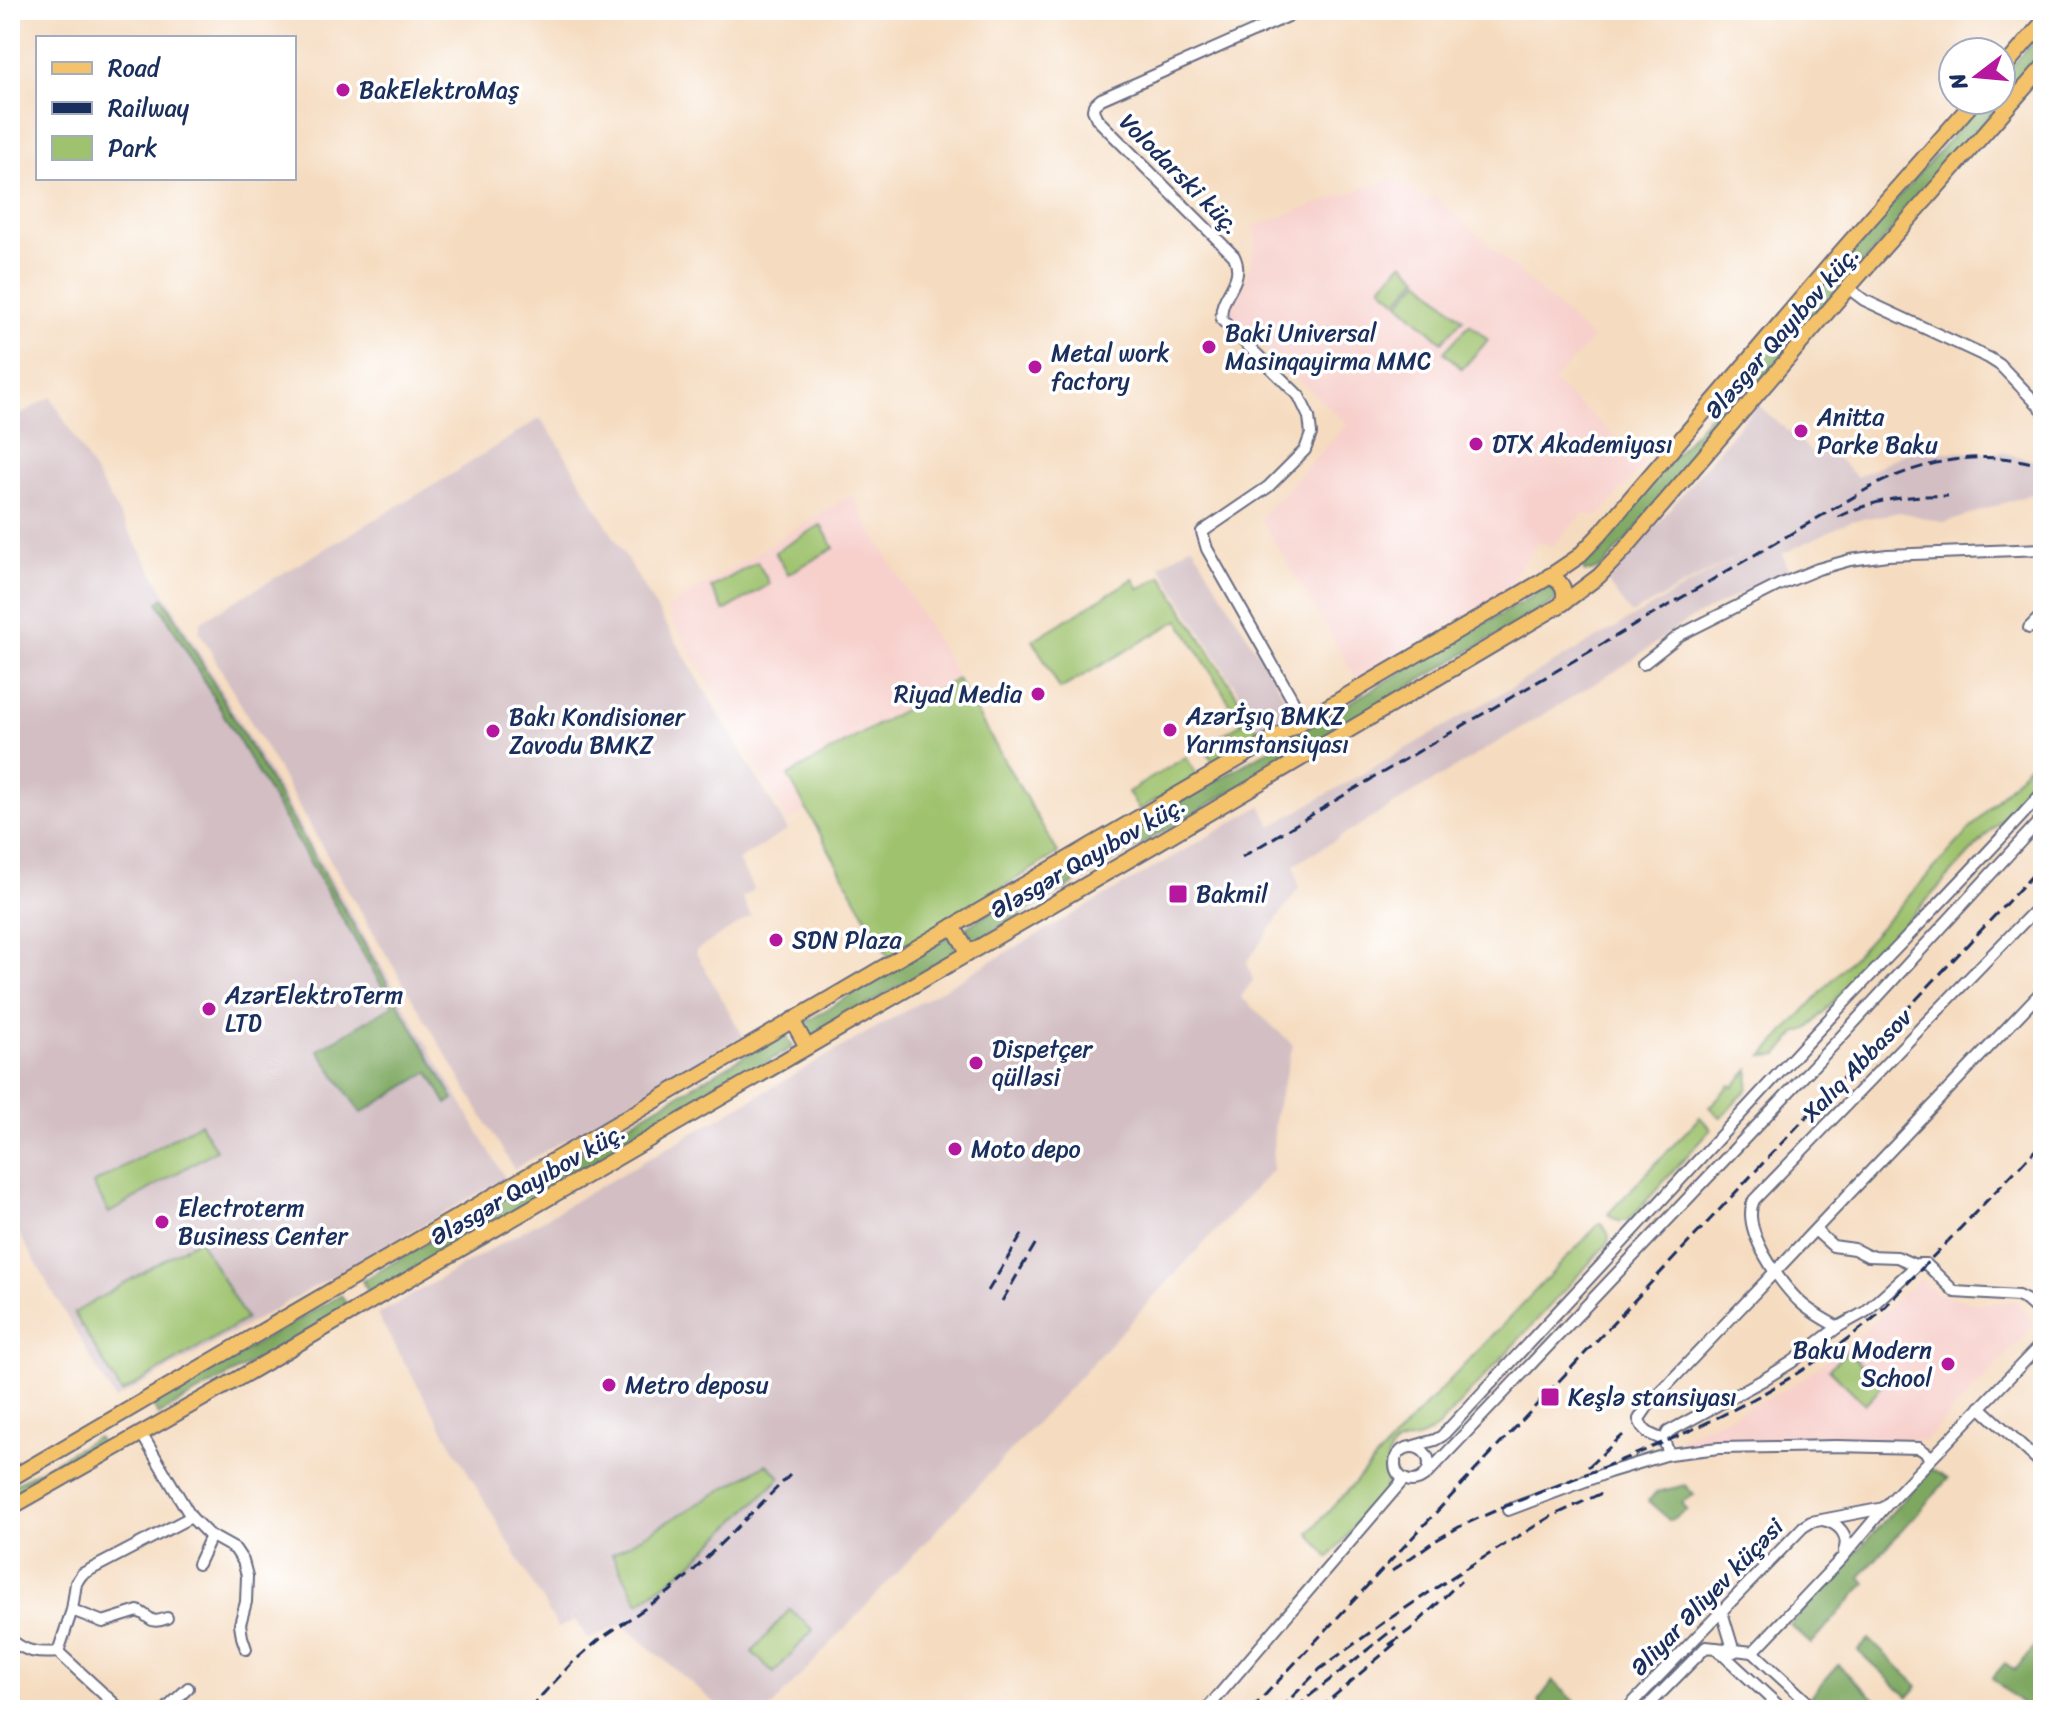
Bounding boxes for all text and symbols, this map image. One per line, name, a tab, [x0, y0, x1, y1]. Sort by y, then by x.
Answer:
legend	[36, 36, 296, 180]
north arrow	[1937, 36, 2017, 116]
text: Road	[108, 47, 162, 89]
text: N	[1937, 68, 1979, 95]
place label: BakElektroMaş	[359, 69, 520, 111]
marker: BakElektroMaş	[334, 81, 352, 99]
text: Railway	[108, 87, 190, 129]
street label: Volodarski küç.	[1109, 103, 1251, 245]
text: Park	[108, 127, 157, 169]
street label: Ələsgər Qayıbov küç.	[1694, 235, 1870, 429]
place label: Baki Universal Masinqayirma MMC	[1225, 312, 1431, 382]
place label: Metal work factory	[1051, 332, 1170, 402]
marker: Baki Universal Masinqayirma MMC	[1200, 338, 1218, 356]
marker: Metal work factory	[1026, 358, 1044, 376]
place label: Anitta Parke Baku	[1816, 396, 1938, 466]
marker: Anitta Parke Baku	[1792, 422, 1810, 440]
place label: DTX Akademiyası	[1492, 423, 1673, 465]
marker: DTX Akademiyası	[1467, 435, 1485, 453]
place label: Riyad Media	[894, 673, 1023, 715]
marker: Riyad Media	[1029, 685, 1047, 703]
place label: Azərİşıq BMKZ Yarımstansiyası	[1185, 695, 1349, 765]
place label: Bakı Kondisioner Zavodu BMKZ	[509, 696, 687, 766]
marker: Azərİşıq BMKZ Yarımstansiyası	[1161, 721, 1179, 739]
marker: Bakı Kondisioner Zavodu BMKZ	[484, 722, 502, 740]
street label: Ələsgər Qayıbov küç.	[982, 784, 1194, 930]
place label: Bakmil	[1196, 873, 1269, 915]
marker: Bakmil	[1167, 883, 1189, 905]
place label: SDN Plaza	[792, 919, 902, 961]
marker: SDN Plaza	[767, 931, 785, 949]
place label: AzərElektroTerm LTD	[224, 974, 403, 1044]
street label: Xalıq Abbasov	[1791, 998, 1923, 1133]
marker: AzərElektroTerm LTD	[200, 1000, 218, 1018]
place label: Dispetçer qülləsi	[992, 1028, 1094, 1098]
marker: Dispetçer qülləsi	[967, 1054, 985, 1072]
street label: Ələsgər Qayıbov küç.	[422, 1111, 634, 1257]
place label: Moto depo	[971, 1128, 1081, 1170]
marker: Moto depo	[946, 1140, 964, 1158]
place label: Electroterm Business Center	[178, 1187, 350, 1257]
marker: Electroterm Business Center	[153, 1213, 171, 1231]
place label: Baku Modern School	[1793, 1329, 1933, 1399]
marker: Baku Modern School	[1939, 1355, 1957, 1373]
place label: Metro deposu	[625, 1364, 769, 1406]
marker: Metro deposu	[600, 1376, 618, 1394]
place label: Keşlə stansiyası	[1568, 1376, 1737, 1418]
marker: Keşlə stansiyası	[1539, 1386, 1561, 1408]
street label: Əliyar Əliyev küçəsi	[1620, 1507, 1795, 1686]

